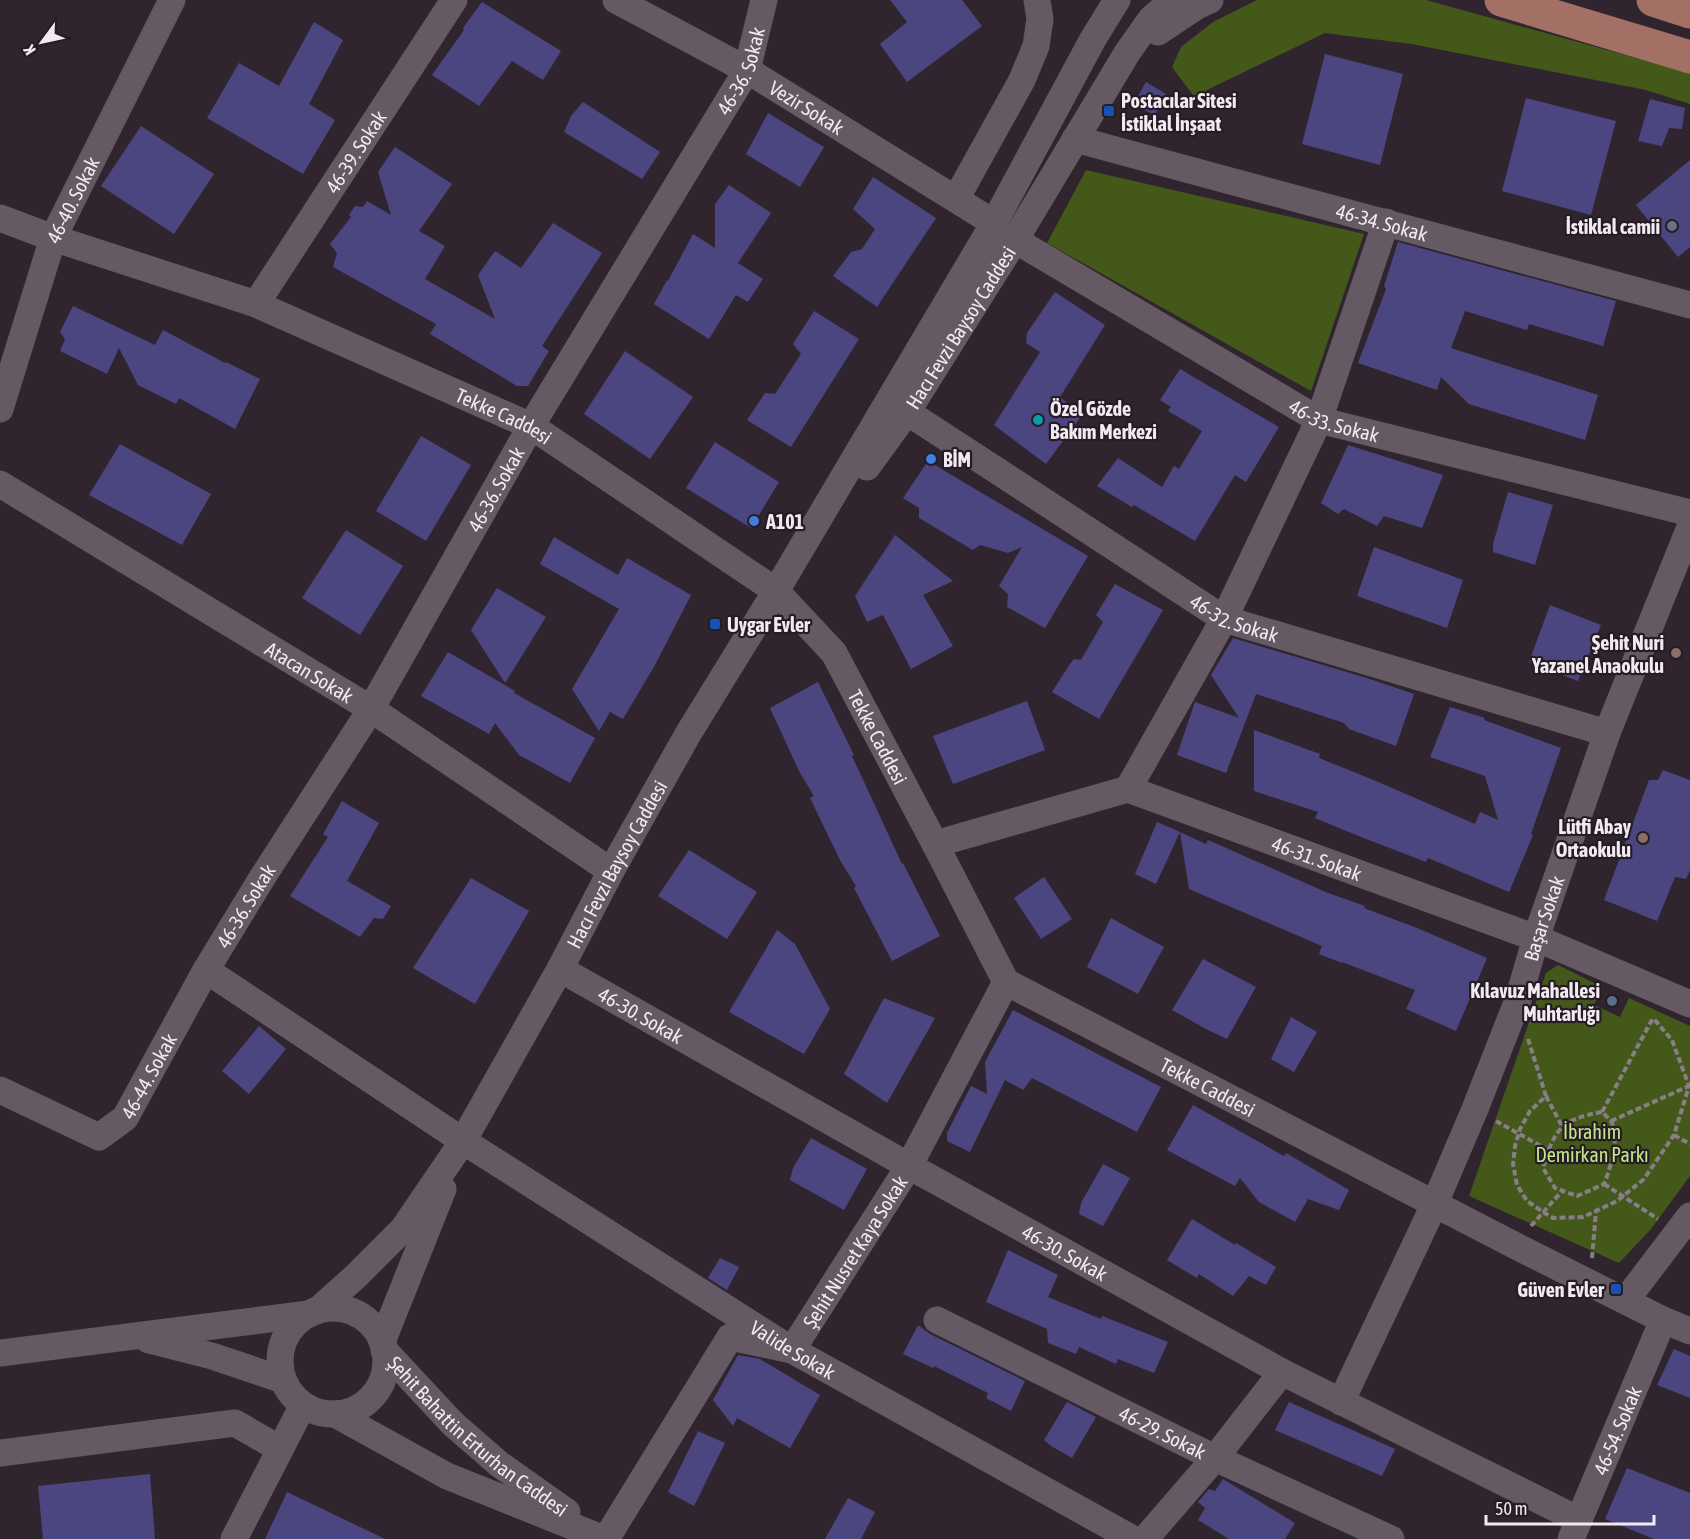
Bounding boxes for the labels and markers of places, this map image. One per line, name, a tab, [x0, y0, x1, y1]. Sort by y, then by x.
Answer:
place label: Postacılar Sitesi İstiklal İnşaat	[1121, 89, 1237, 135]
marker: Postacılar Sitesi İstiklal İnşaat	[1102, 104, 1116, 118]
place label: İstiklal camii	[1566, 215, 1660, 238]
marker: İstiklal camii	[1665, 219, 1679, 233]
place label: Özel Gözde Bakım Merkezi	[1050, 397, 1157, 443]
marker: Özel Gözde Bakım Merkezi	[1031, 413, 1045, 427]
place label: BİM	[943, 448, 971, 471]
marker: BİM	[924, 452, 938, 466]
place label: A101	[765, 510, 804, 533]
marker: A101	[747, 514, 761, 528]
place label: Uygar Evler	[727, 613, 811, 636]
marker: Uygar Evler	[708, 617, 722, 631]
place label: Şehit Nuri Yazanel Anaokulu	[1531, 631, 1664, 677]
marker: Şehit Nuri Yazanel Anaokulu	[1669, 646, 1683, 660]
place label: Lütfi Abay Ortaokulu	[1556, 815, 1632, 861]
marker: Lütfi Abay Ortaokulu	[1636, 831, 1650, 845]
place label: Kılavuz Mahallesi Muhtarlığı	[1470, 979, 1600, 1025]
marker: Kılavuz Mahallesi Muhtarlığı	[1605, 994, 1619, 1008]
place label: Güven Evler	[1517, 1278, 1605, 1301]
marker: Güven Evler	[1609, 1282, 1623, 1296]

